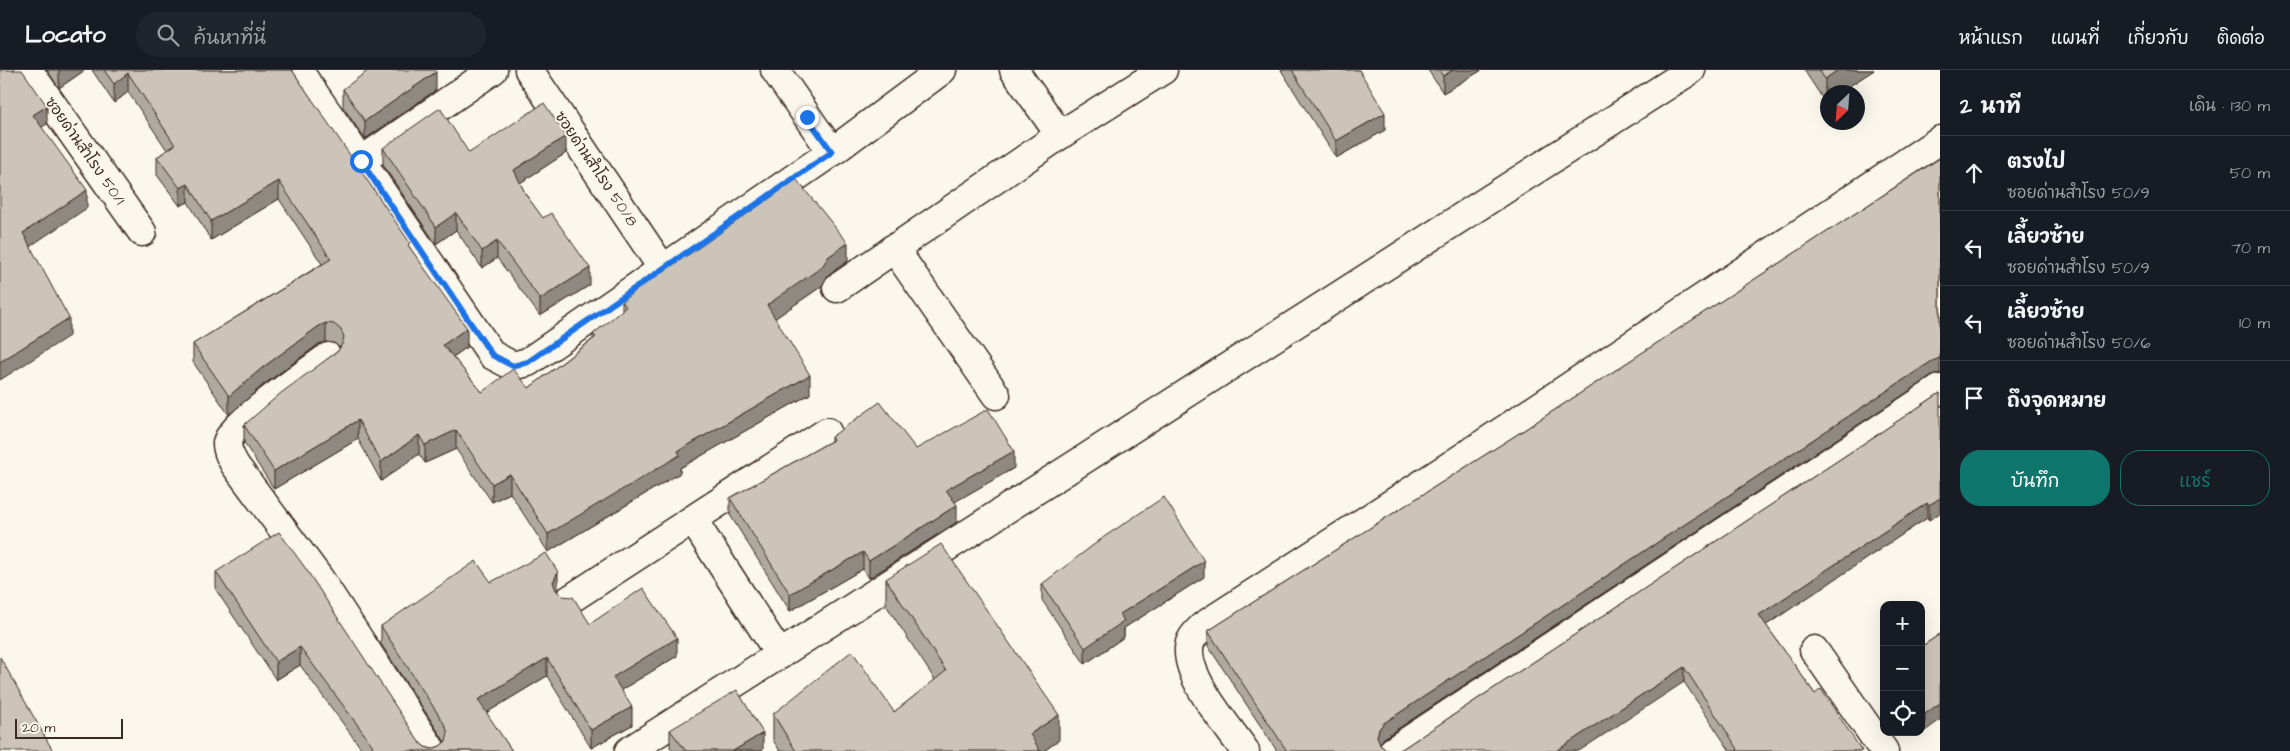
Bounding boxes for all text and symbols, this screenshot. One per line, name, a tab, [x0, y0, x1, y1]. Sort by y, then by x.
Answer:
search box	[136, 12, 486, 57]
text: Locato	[25, 18, 106, 52]
icon: search	[154, 21, 182, 49]
text: ค้นหาที่นี่	[194, 25, 266, 52]
text: หน้าแรก	[1959, 26, 2023, 51]
text: แผนที่	[2051, 26, 2099, 51]
text: เกี่ยวกับ	[2127, 26, 2189, 51]
text: ติดต่อ	[2217, 26, 2265, 51]
north arrow	[1820, 85, 1865, 130]
text: 2 นาที	[1960, 92, 2021, 121]
street label: ซอยด่านสำโรง 50/1	[40, 93, 130, 209]
text: เดิน · 130 m	[2189, 95, 2270, 117]
route end	[796, 106, 819, 129]
street label: ซอยด่านสำโรง 50/8	[550, 107, 643, 231]
text: ตรงไป	[2007, 149, 2065, 176]
route start	[350, 150, 373, 173]
icon: ahead	[1960, 159, 1988, 187]
text: 50 m	[2230, 162, 2270, 184]
text: ซอยด่านสำโรง 50/9	[2007, 182, 2150, 204]
text: เลี้ยวซ้าย	[2007, 224, 2084, 251]
icon: left	[1960, 234, 1988, 262]
text: 70 m	[2231, 237, 2270, 259]
text: ซอยด่านสำโรง 50/9	[2007, 257, 2150, 279]
text: เลี้ยวซ้าย	[2007, 299, 2084, 326]
icon: left	[1960, 309, 1988, 337]
text: 10 m	[2239, 312, 2270, 334]
text: ซอยด่านสำโรง 50/6	[2007, 332, 2151, 354]
icon: arrive	[1960, 384, 1988, 412]
text: ถึงจุดหมาย	[2007, 388, 2106, 415]
button: บันทึก	[1960, 450, 2110, 506]
button: แชร์	[2120, 450, 2270, 506]
map controls	[1880, 601, 1925, 736]
button: +	[1880, 601, 1925, 646]
button: −	[1880, 646, 1925, 691]
button: locate	[1880, 691, 1925, 736]
scale bar	[15, 716, 122, 739]
text: 20 m	[22, 718, 55, 738]

